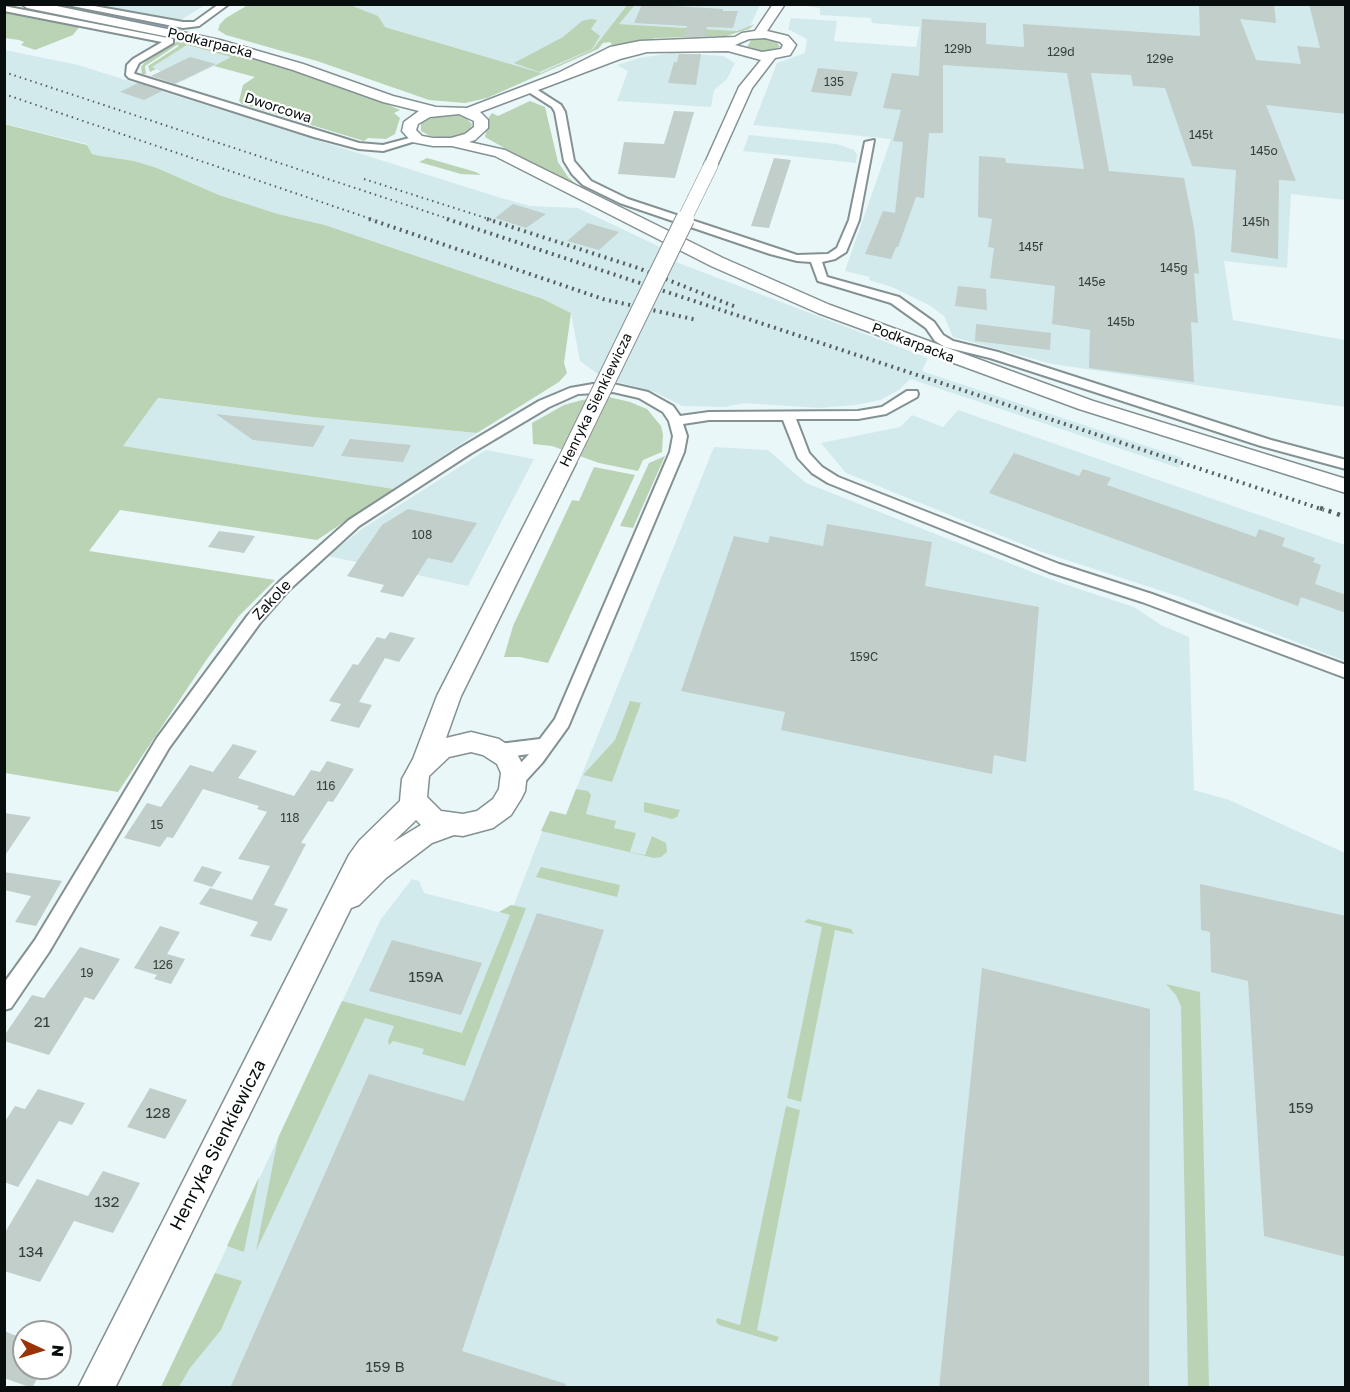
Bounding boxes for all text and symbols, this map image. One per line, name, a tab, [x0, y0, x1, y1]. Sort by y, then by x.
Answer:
street label: Podkarpacka	[166, 24, 254, 62]
house number: 129b	[944, 42, 972, 56]
house number: 129d	[1047, 45, 1075, 59]
house number: 129e	[1147, 52, 1173, 66]
house number: 135	[824, 75, 844, 89]
street label: Dworcowa	[242, 89, 314, 127]
house number: 145ł	[1189, 128, 1213, 142]
house number: 145o	[1250, 144, 1278, 158]
house number: 145h	[1242, 215, 1270, 229]
house number: 145f	[1019, 240, 1043, 254]
house number: 145g	[1160, 261, 1188, 275]
house number: 145e	[1078, 275, 1106, 289]
house number: 145b	[1107, 315, 1135, 329]
street label: Podkarpacka	[869, 320, 957, 366]
street label: Henryka Sienkiewicza	[556, 330, 636, 470]
house number: 108	[412, 528, 432, 542]
street label: Zakole	[249, 576, 295, 624]
house number: 159C	[850, 650, 878, 664]
house number: 116	[317, 779, 335, 793]
house number: 118	[281, 811, 299, 825]
house number: 15	[151, 818, 163, 832]
house number: 126	[153, 958, 173, 972]
house number: 19	[80, 966, 94, 980]
house number: 159A	[408, 968, 444, 986]
house number: 21	[34, 1013, 50, 1031]
street label: Henryka Sienkiewicza	[165, 1056, 271, 1234]
house number: 159	[1288, 1099, 1314, 1117]
house number: 128	[145, 1104, 171, 1122]
house number: 132	[95, 1193, 119, 1211]
house number: 134	[18, 1243, 44, 1261]
north arrow	[12, 1320, 72, 1380]
text: N	[48, 1344, 68, 1358]
house number: 159 B	[366, 1358, 404, 1376]

